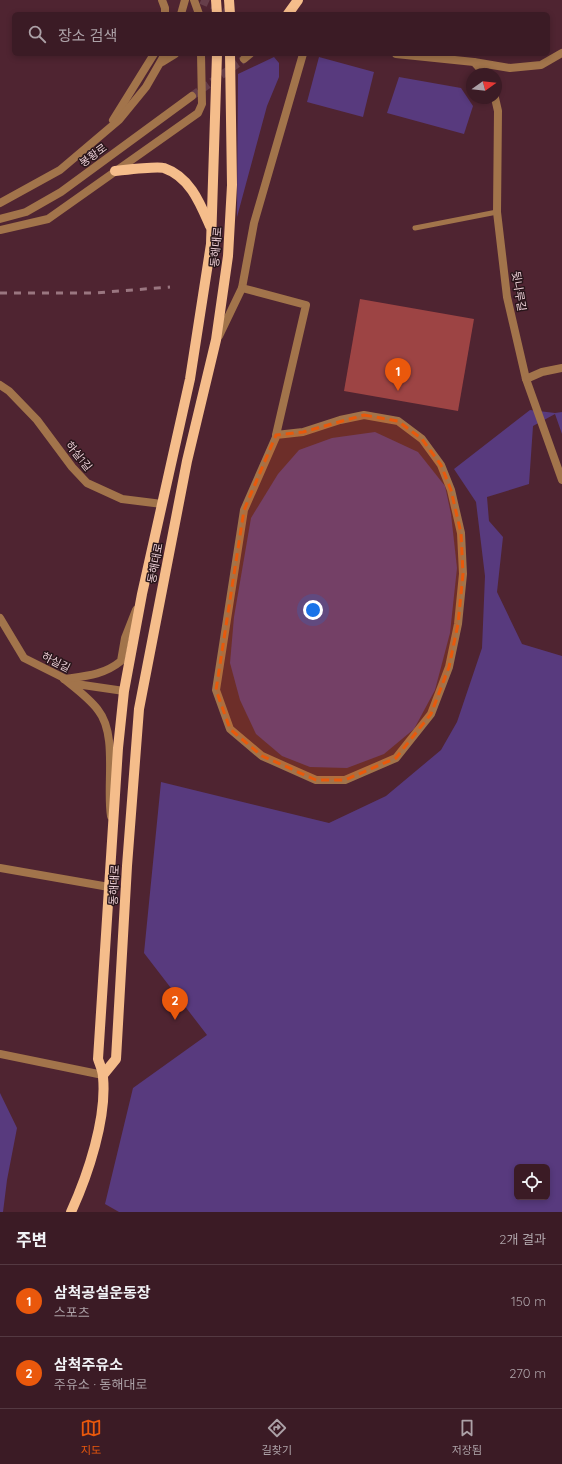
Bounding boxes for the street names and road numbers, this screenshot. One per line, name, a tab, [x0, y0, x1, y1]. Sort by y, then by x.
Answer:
street label: 봉황로	[77, 140, 109, 170]
street label: 동해대로	[207, 226, 225, 268]
street label: 뒷나루길	[509, 270, 529, 312]
street label: 하실1길	[63, 438, 95, 474]
street label: 동해대로	[144, 542, 166, 584]
street label: 하실길	[39, 649, 73, 675]
street label: 동해대로	[106, 864, 122, 906]

